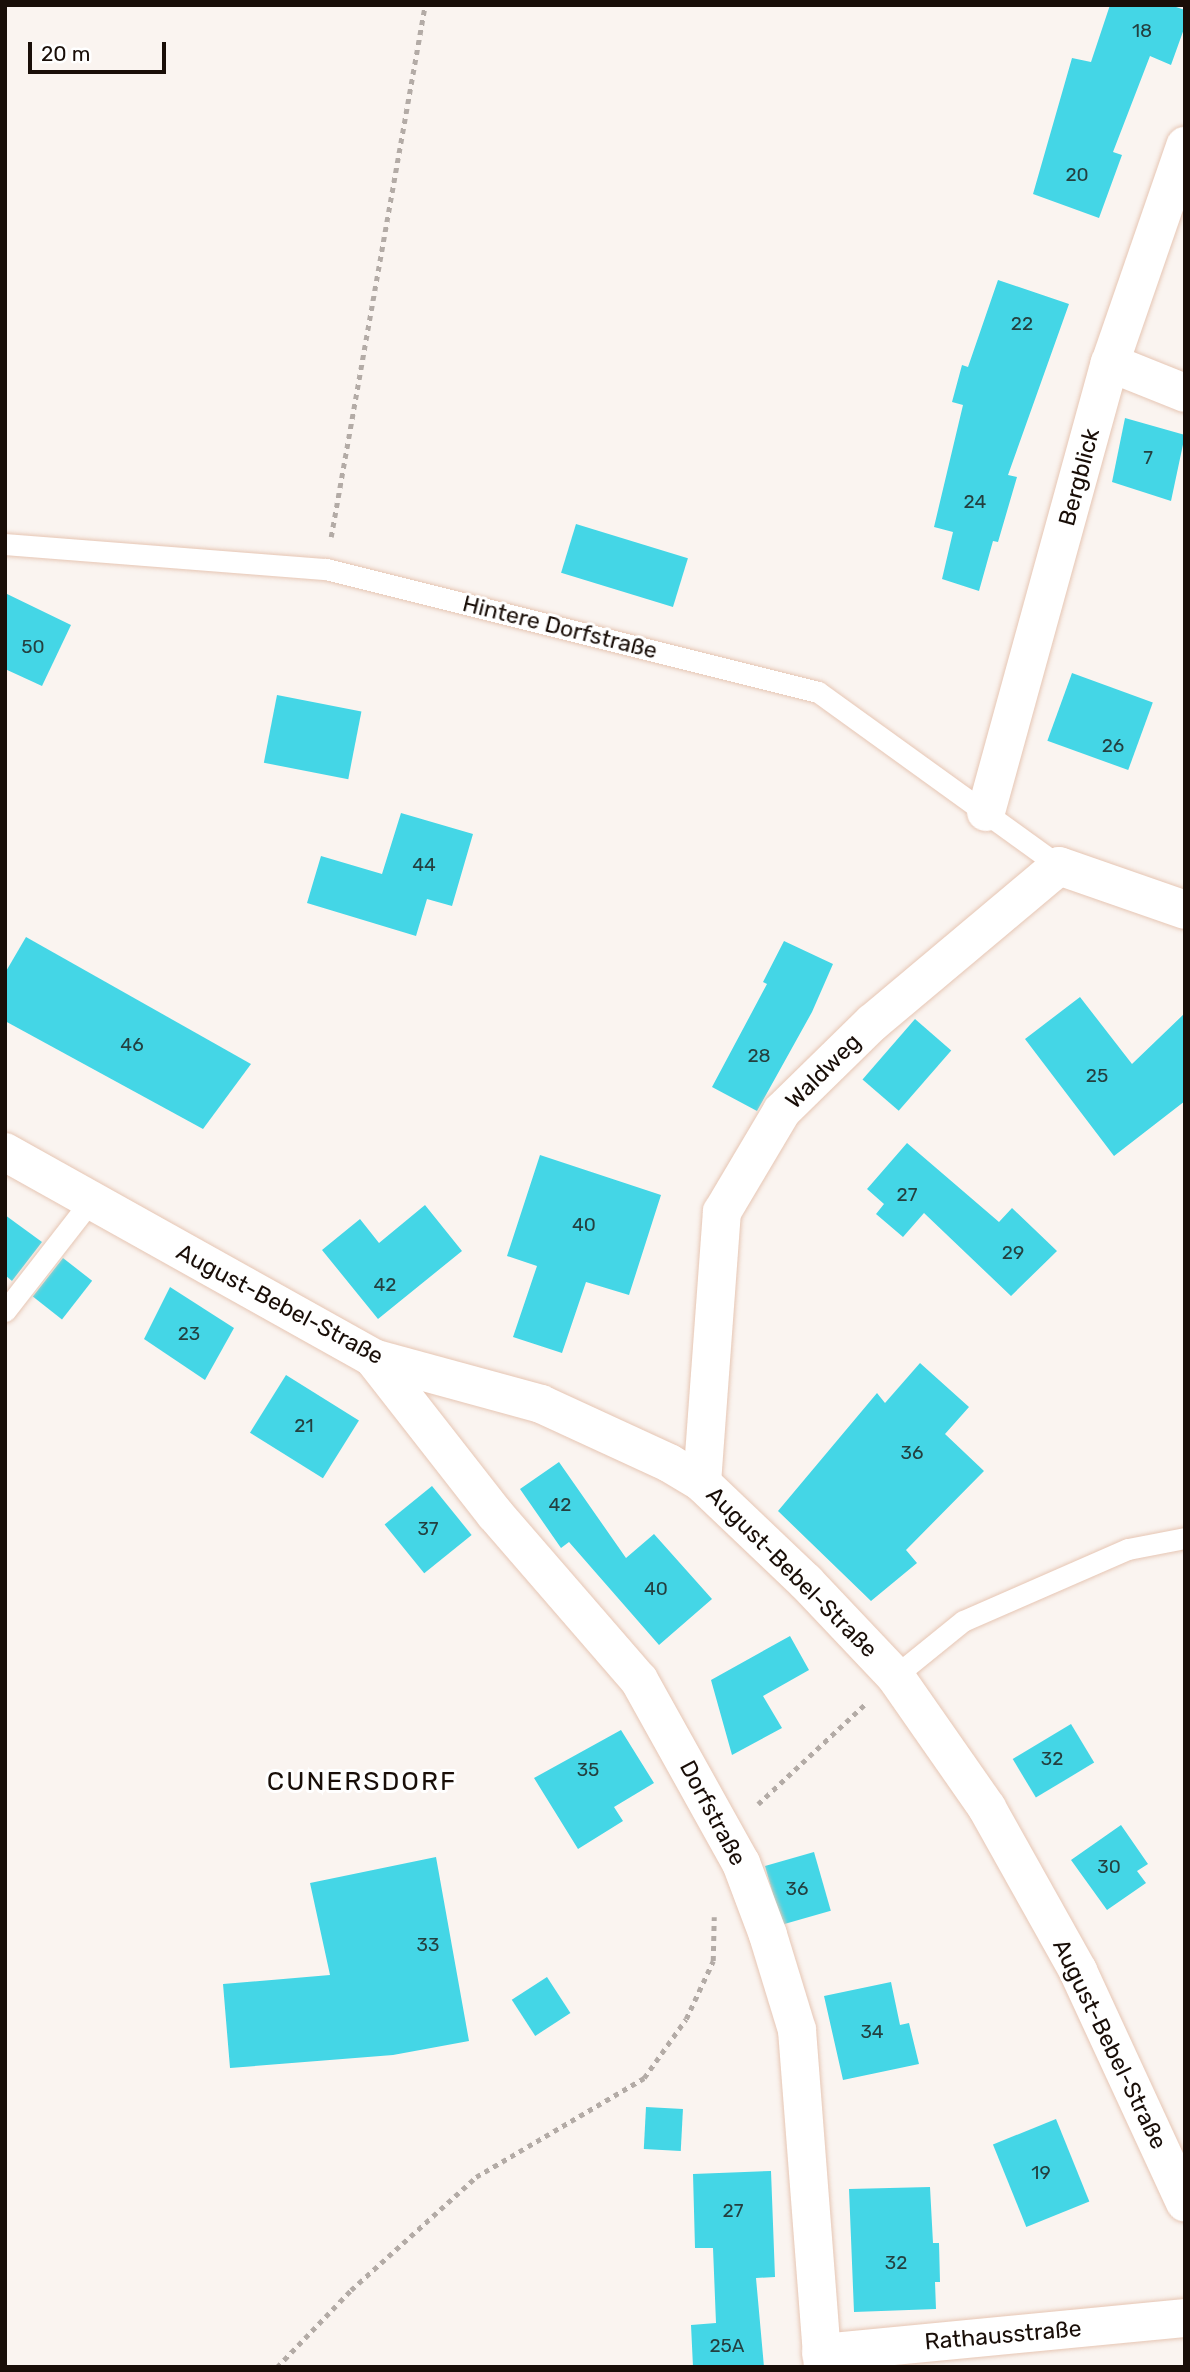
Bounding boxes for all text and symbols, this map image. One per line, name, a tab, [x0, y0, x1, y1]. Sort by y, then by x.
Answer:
house number: 18	[1132, 20, 1152, 42]
scale bar	[32, 28, 170, 72]
text: 20 m	[41, 41, 90, 66]
house number: 20	[1065, 164, 1089, 186]
house number: 22	[1011, 313, 1033, 335]
street label: Bergblick	[1053, 425, 1105, 529]
house number: 7	[1143, 447, 1153, 469]
house number: 24	[964, 491, 986, 513]
street label: Hintere Dorfstraße	[460, 589, 660, 665]
house number: 50	[21, 636, 45, 658]
house number: 26	[1102, 735, 1124, 757]
house number: 44	[412, 854, 436, 876]
street label: Waldweg	[780, 1028, 866, 1114]
house number: 46	[120, 1034, 144, 1056]
house number: 28	[747, 1045, 771, 1067]
house number: 25	[1086, 1065, 1108, 1087]
house number: 27	[897, 1184, 917, 1206]
house number: 40	[572, 1214, 596, 1236]
street label: August-Bebel-Straße	[172, 1238, 388, 1370]
house number: 29	[1002, 1242, 1024, 1264]
house number: 42	[374, 1274, 396, 1296]
house number: 23	[178, 1323, 200, 1345]
house number: 21	[294, 1415, 314, 1437]
house number: 36	[901, 1442, 923, 1464]
street label: August-Bebel-Straße	[701, 1481, 883, 1663]
house number: 42	[549, 1494, 571, 1516]
house number: 37	[417, 1518, 439, 1540]
house number: 40	[644, 1578, 668, 1600]
house number: 32	[1041, 1748, 1063, 1770]
street label: Dorfstraße	[674, 1756, 752, 1870]
house number: 35	[577, 1759, 599, 1781]
district label: CUNERSDORF	[268, 1766, 456, 1798]
house number: 30	[1097, 1856, 1121, 1878]
house number: 36	[786, 1878, 808, 1900]
house number: 33	[417, 1934, 439, 1956]
street label: August-Bebel-Straße	[1047, 1934, 1173, 2154]
house number: 34	[860, 2021, 884, 2043]
house number: 19	[1031, 2162, 1051, 2184]
house number: 27	[723, 2200, 743, 2222]
house number: 32	[885, 2252, 907, 2274]
street label: Rathausstraße	[923, 2314, 1083, 2356]
house number: 25A	[709, 2335, 745, 2357]

